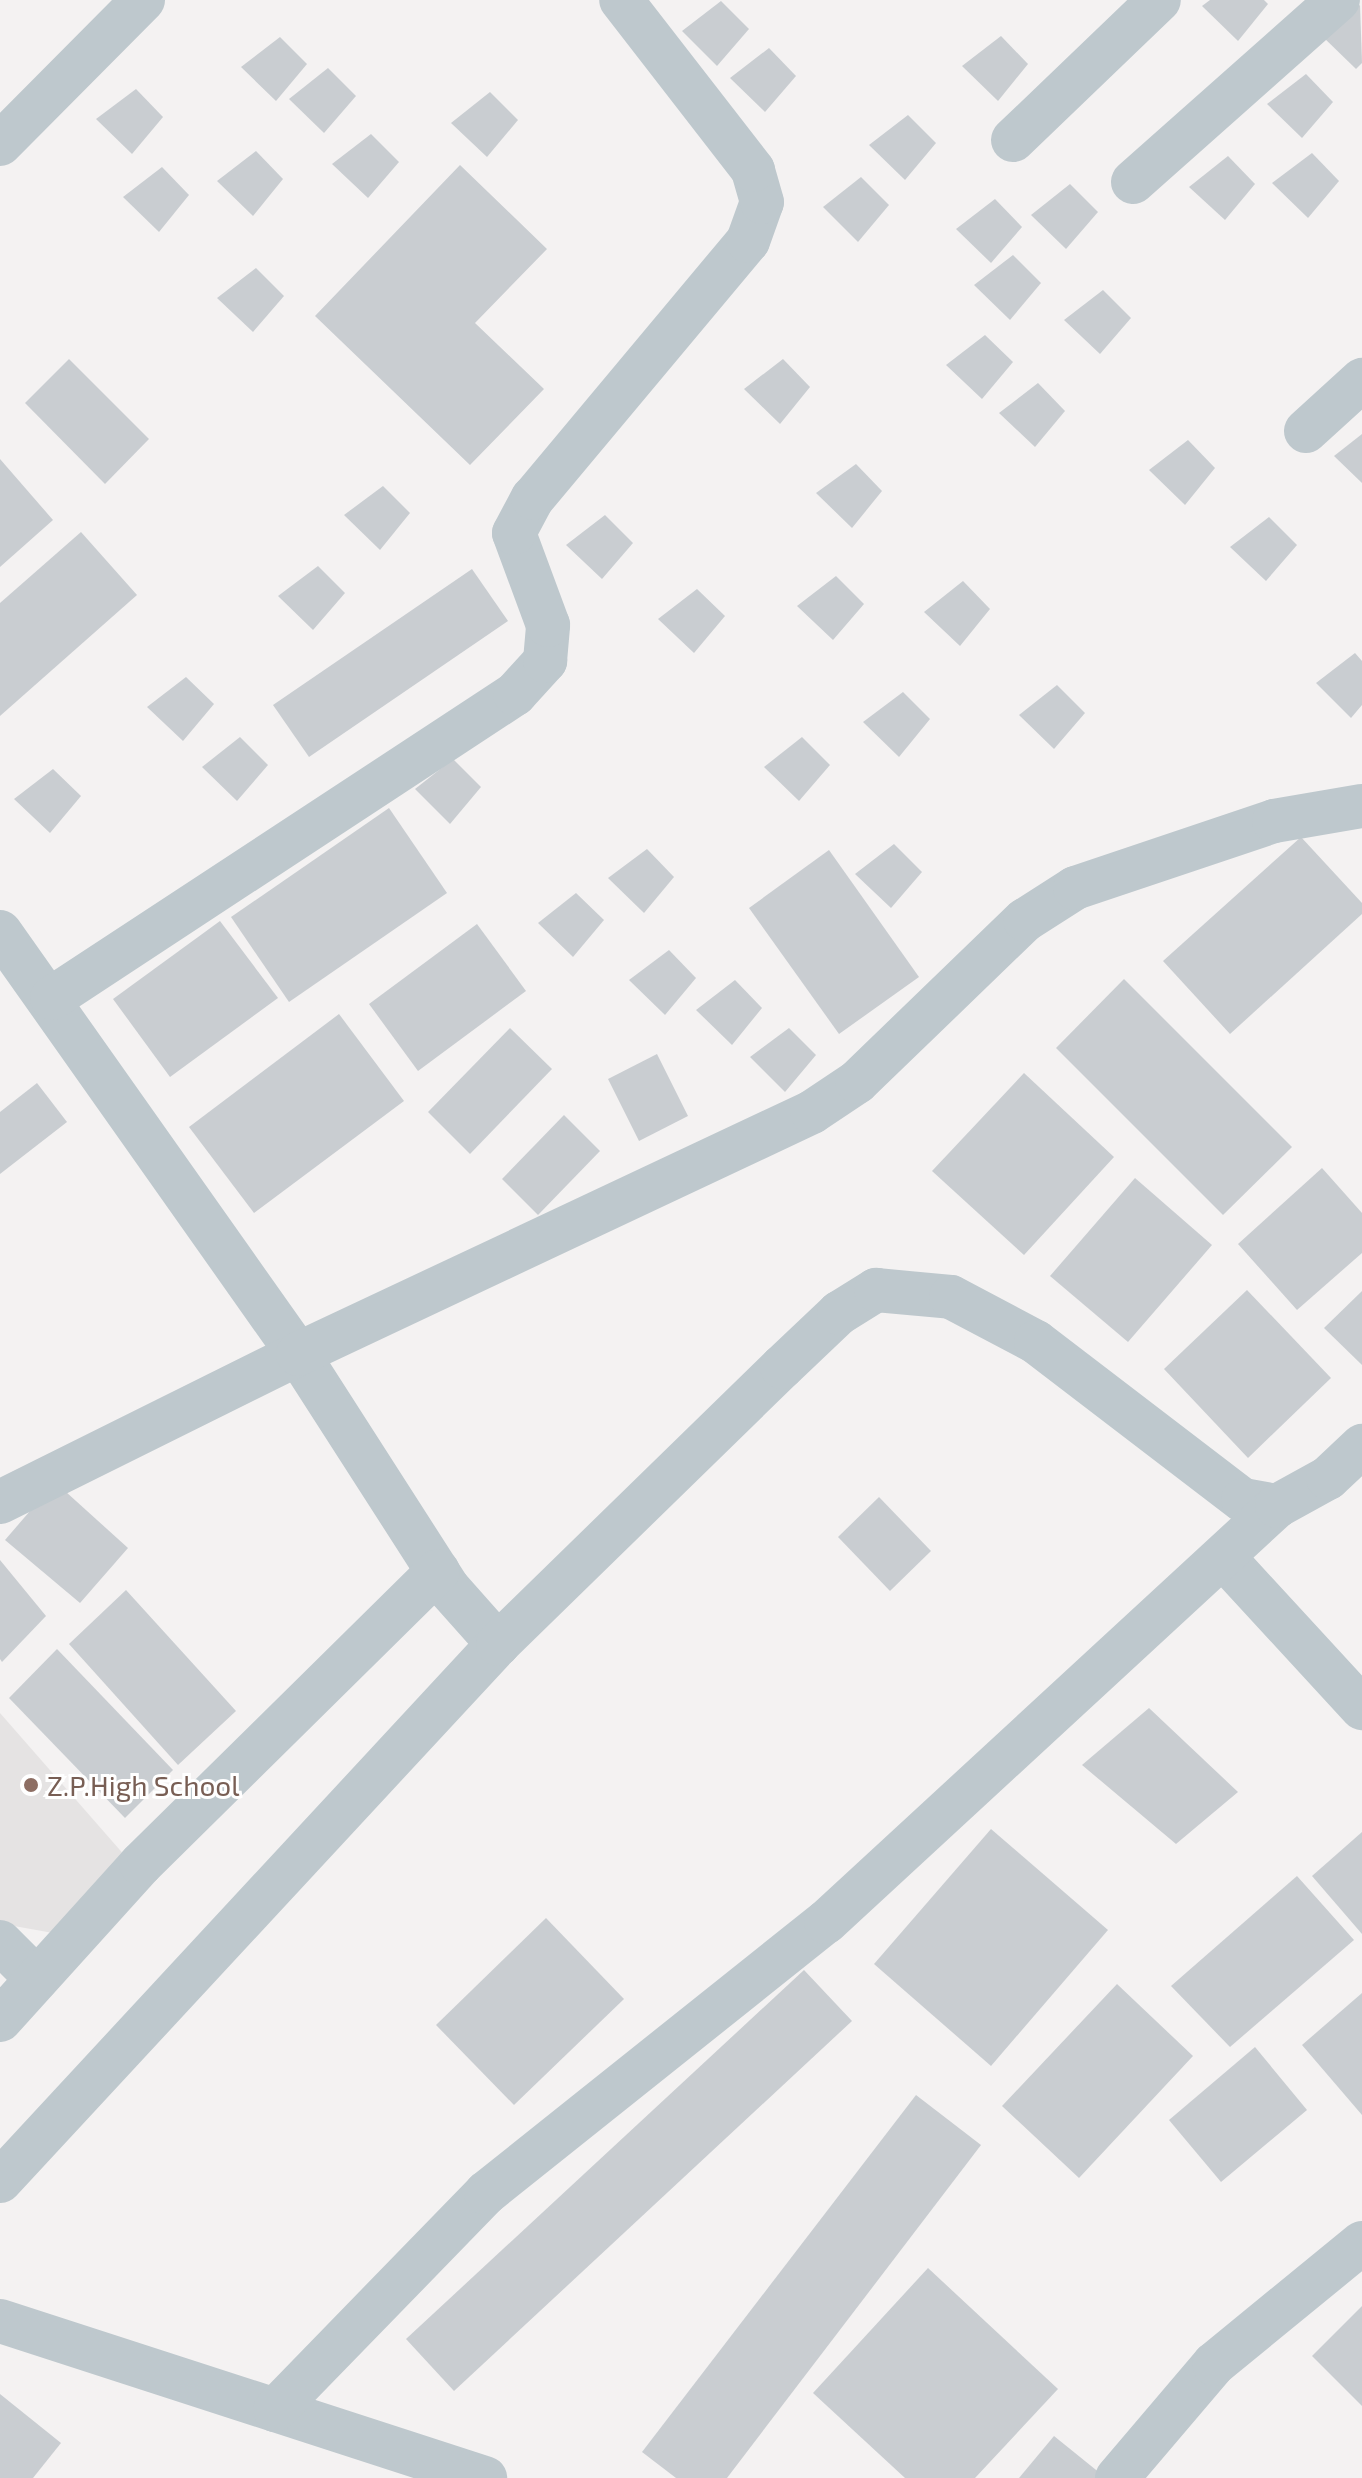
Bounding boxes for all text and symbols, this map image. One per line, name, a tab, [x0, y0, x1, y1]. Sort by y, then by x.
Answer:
place label: Z.P.High School	[47, 1768, 240, 1802]
marker: Z.P.High School	[22, 1776, 40, 1794]

